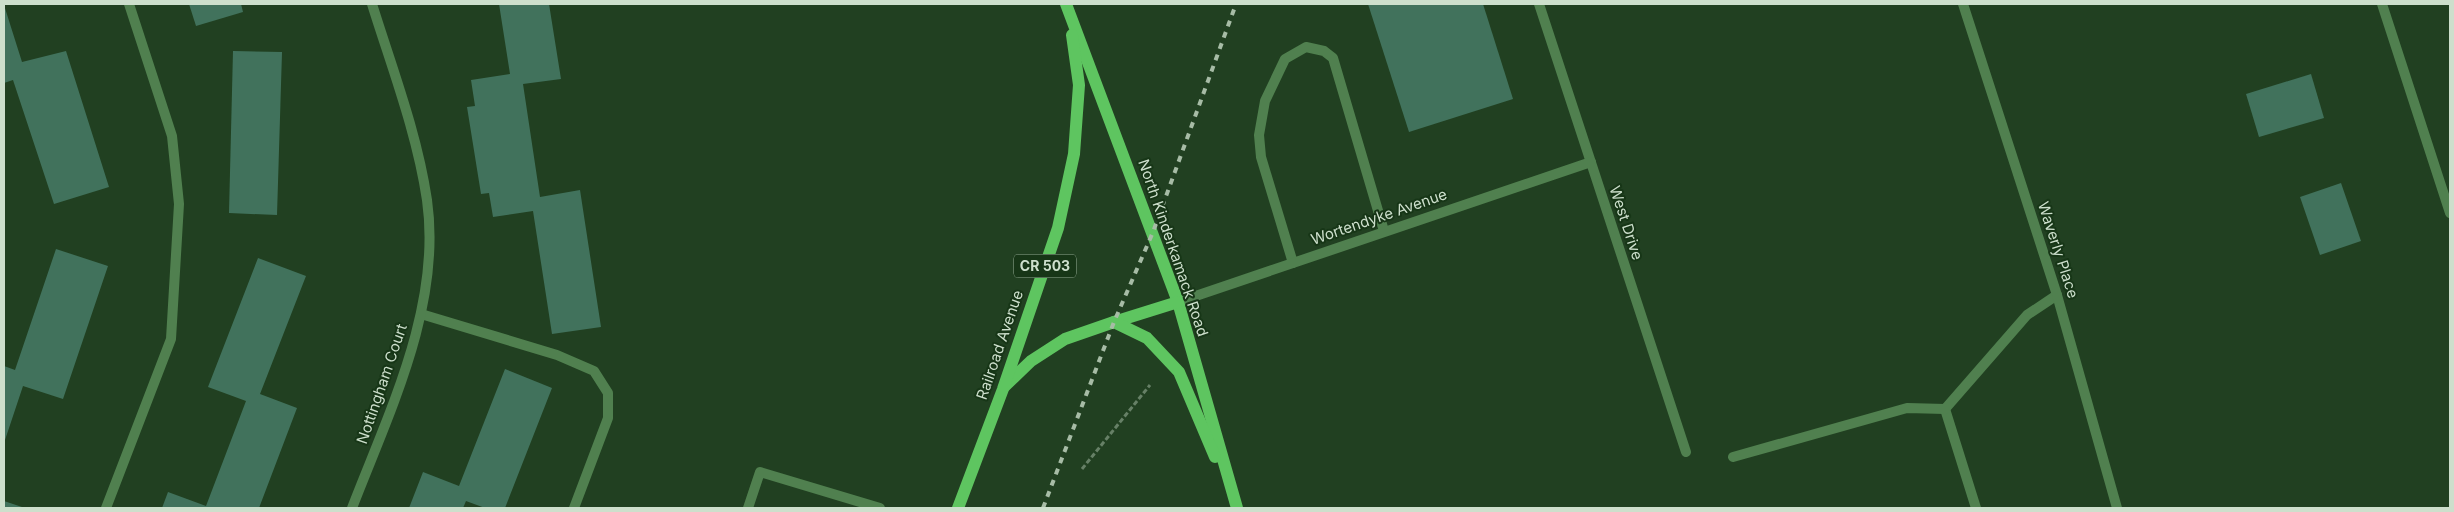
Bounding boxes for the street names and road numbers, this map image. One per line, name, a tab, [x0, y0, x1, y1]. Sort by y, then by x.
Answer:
street label: North Kinderkamack Road	[1134, 157, 1213, 339]
street label: West Drive	[1606, 183, 1647, 262]
street label: Wortendyke Avenue	[1308, 184, 1449, 249]
street label: Waverly Place	[2034, 199, 2083, 300]
road number: CR 503	[1014, 255, 1076, 278]
street label: Railroad Avenue	[972, 288, 1027, 402]
street label: Nottingham Court	[352, 321, 411, 446]

